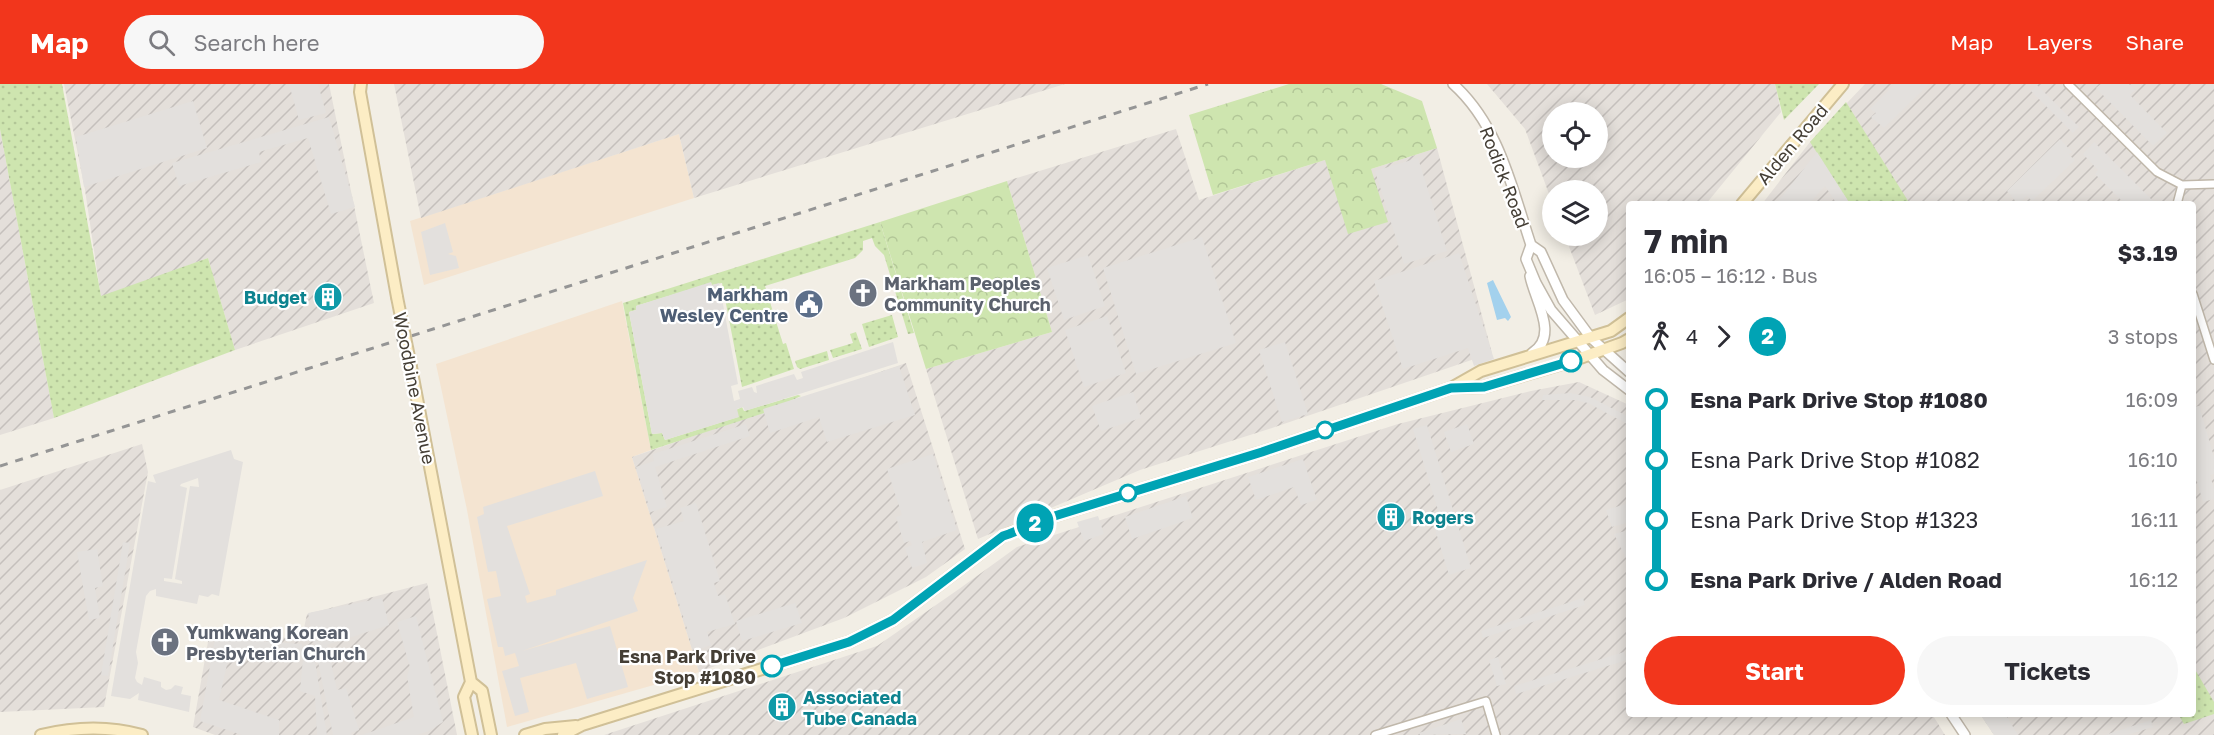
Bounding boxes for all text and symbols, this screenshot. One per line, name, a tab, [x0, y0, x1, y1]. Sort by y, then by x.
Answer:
search box	[124, 15, 544, 69]
text: Map	[30, 26, 88, 59]
icon: search	[145, 26, 178, 59]
text: Search here	[193, 29, 319, 56]
text: Map	[1950, 29, 1993, 55]
text: Layers	[2026, 29, 2093, 55]
text: Share	[2126, 29, 2184, 55]
street label: Alden Road	[1752, 99, 1832, 189]
map controls	[1542, 102, 1608, 246]
button: locate	[1542, 102, 1608, 168]
street label: Rodick Road	[1475, 123, 1535, 231]
button: layers	[1542, 180, 1608, 246]
text: 7 min	[1644, 221, 1728, 260]
text: $3.19	[2117, 239, 2178, 266]
text: 16:05 – 16:12 · Bus	[1644, 263, 1818, 287]
place label: Markham Peoples Community Church	[884, 272, 1051, 315]
church icon: Markham Peoples Community Church	[847, 277, 879, 309]
building icon: Budget	[312, 281, 344, 313]
place label: Markham Wesley Centre	[660, 283, 788, 326]
place label: Budget	[244, 286, 307, 308]
public building icon: Markham Wesley Centre	[793, 288, 825, 320]
street label: Woodbine Avenue	[389, 310, 441, 466]
icon: walk	[1644, 320, 1677, 353]
icon: forward	[1707, 320, 1740, 353]
text: 2	[1761, 323, 1774, 349]
text: 4	[1686, 324, 1698, 348]
text: 3 stops	[2108, 324, 2178, 348]
unlabelled marker	[1560, 350, 1582, 372]
text: Esna Park Drive Stop #1080	[1690, 386, 1988, 413]
text: 16:09	[2126, 387, 2178, 411]
unlabelled marker	[1316, 421, 1334, 439]
text: Esna Park Drive Stop #1082	[1690, 446, 1980, 473]
text: 16:10	[2128, 447, 2178, 471]
unlabelled marker	[1119, 484, 1137, 502]
building icon: Rogers	[1375, 501, 1407, 533]
line badge: 2	[1016, 504, 1054, 542]
place label: Rogers	[1412, 506, 1474, 528]
text: Esna Park Drive Stop #1323	[1690, 506, 1979, 533]
text: 16:11	[2131, 507, 2178, 531]
text: 2	[1029, 510, 1041, 536]
text: Esna Park Drive / Alden Road	[1690, 566, 2002, 593]
text: 16:12	[2129, 567, 2178, 591]
place label: Yumkwang Korean Presbyterian Church	[186, 621, 365, 664]
church icon: Yumkwang Korean Presbyterian Church	[149, 626, 181, 658]
button: Start	[1644, 636, 1905, 705]
button: Tickets	[1917, 636, 2178, 705]
place label: Esna Park Drive Stop #1080	[619, 645, 756, 688]
marker: Esna Park Drive Stop #1080	[761, 655, 783, 677]
place label: Associated Tube Canada	[803, 686, 917, 729]
building icon: Associated Tube Canada	[766, 691, 798, 723]

